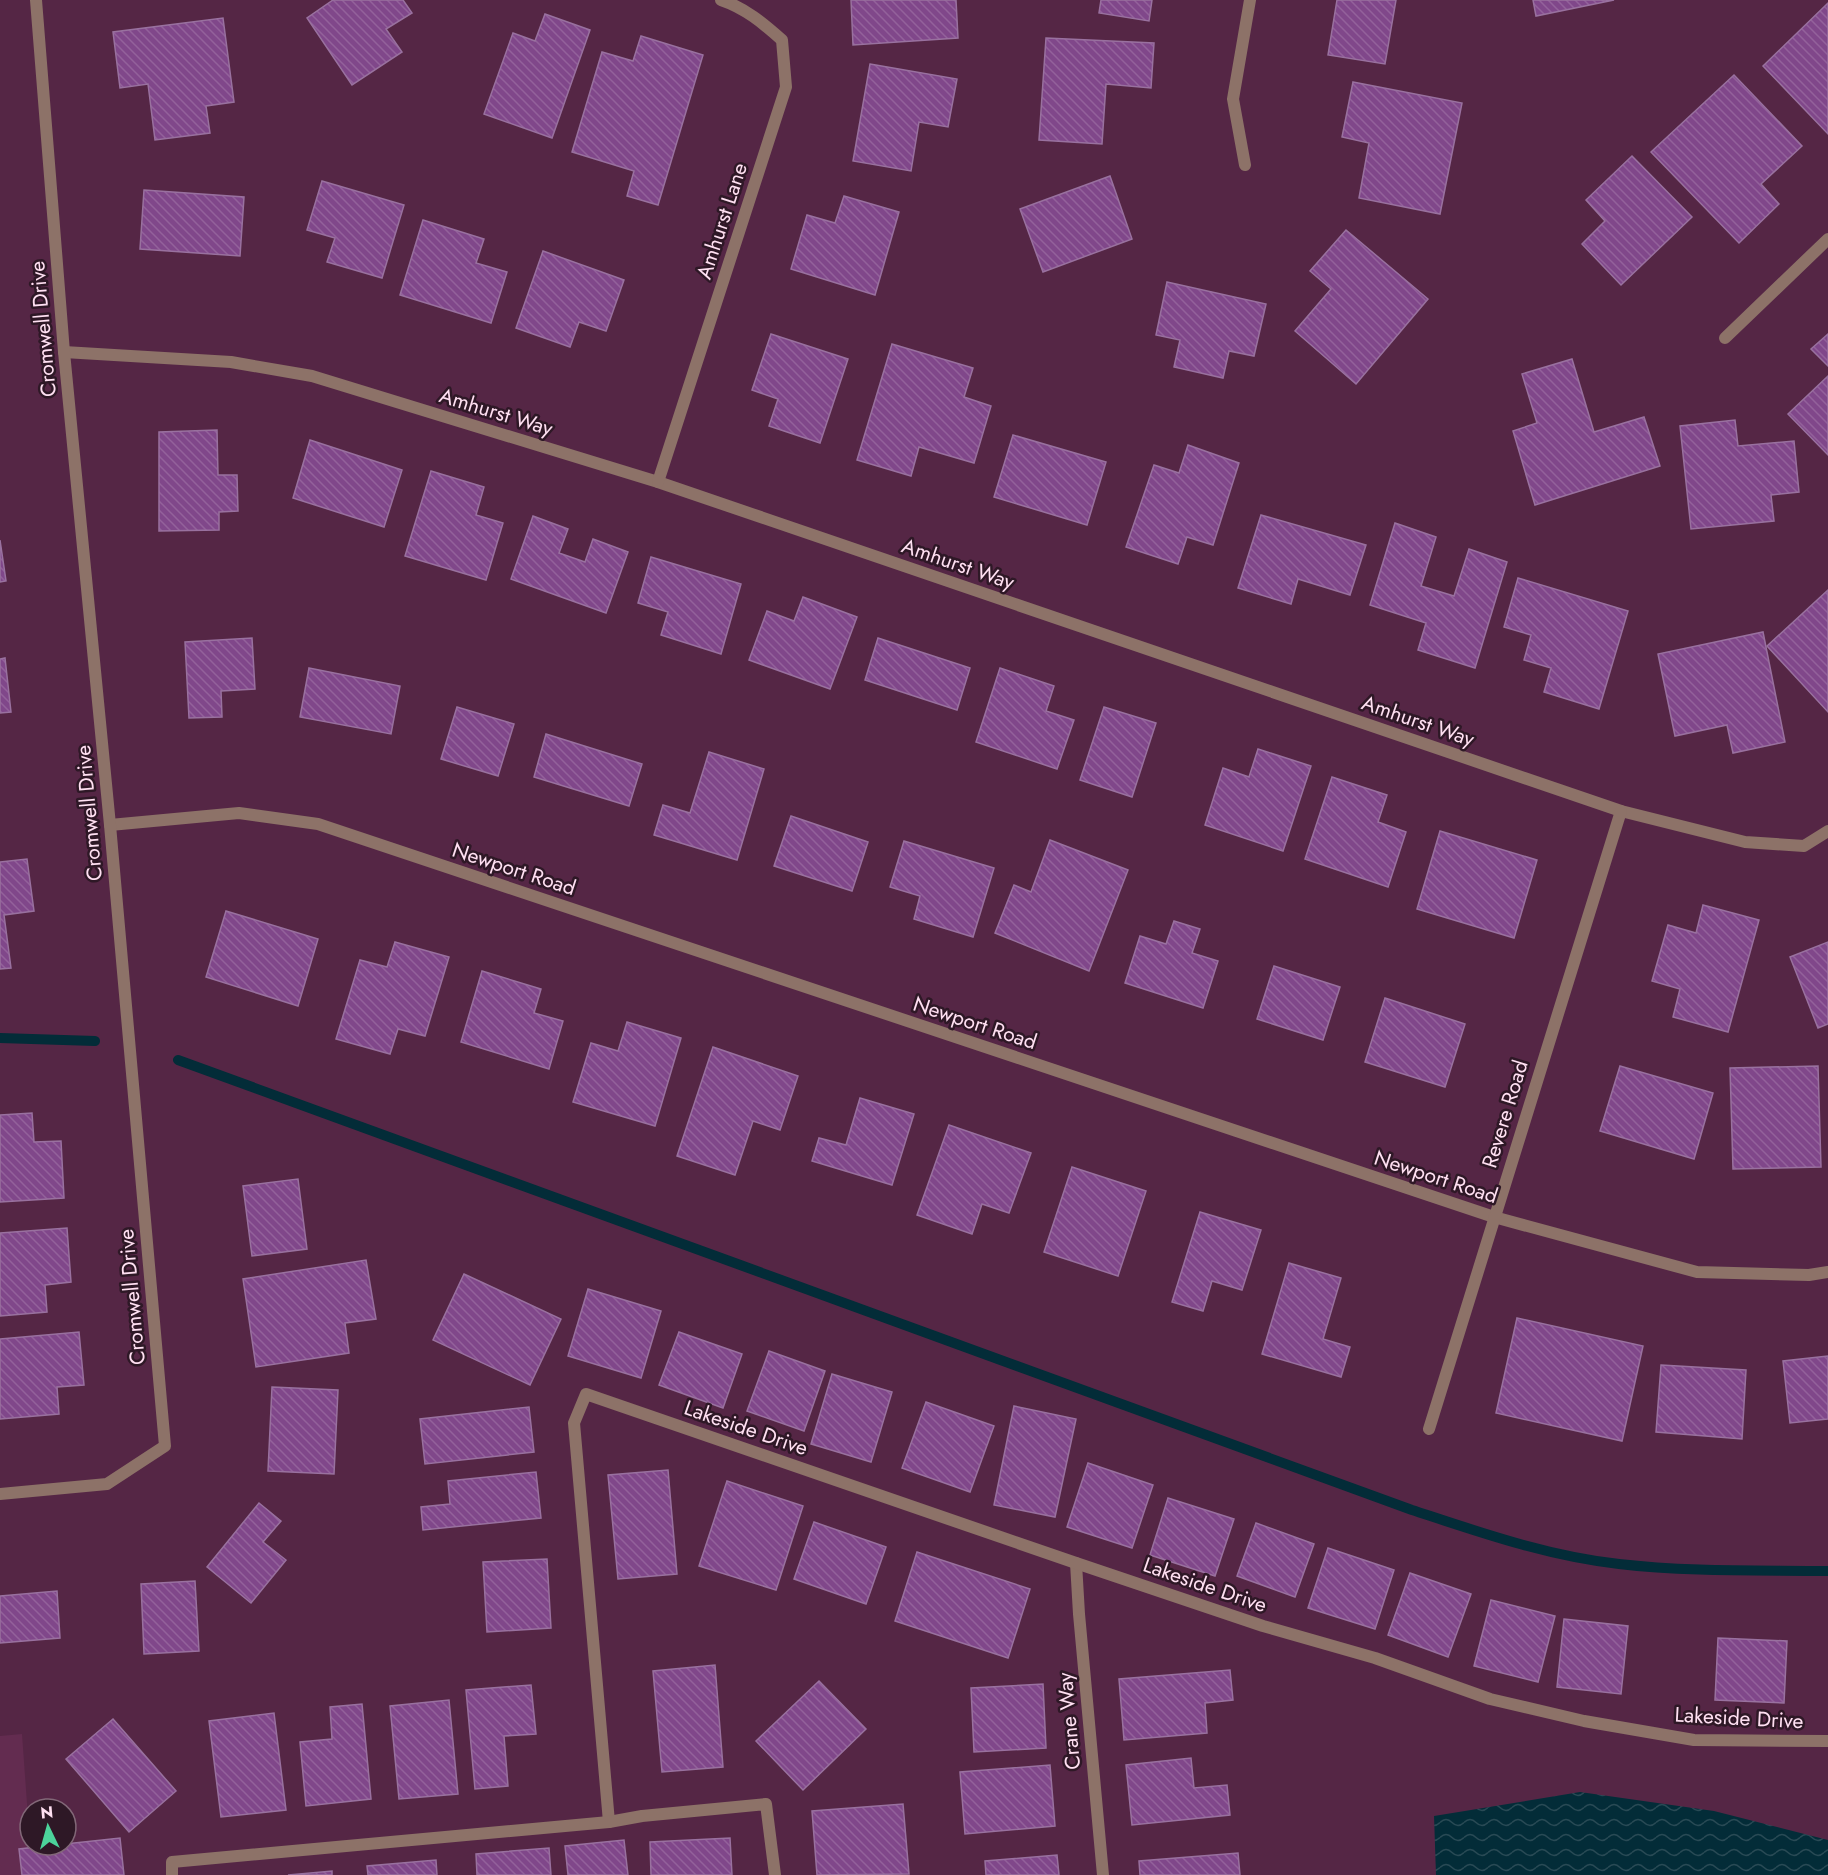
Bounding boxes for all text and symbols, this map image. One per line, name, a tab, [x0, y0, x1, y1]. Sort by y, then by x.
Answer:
street label: Amhurst Lane	[689, 159, 755, 283]
street label: Cromwell Drive	[22, 260, 64, 398]
street label: Amhurst Way	[436, 381, 557, 444]
street label: Amhurst Way	[898, 531, 1019, 598]
street label: Amhurst Way	[1358, 688, 1479, 755]
street label: Cromwell Drive	[68, 744, 110, 882]
street label: Newport Road	[448, 835, 580, 903]
street label: Newport Road	[909, 989, 1041, 1057]
street label: Revere Road	[1474, 1056, 1536, 1172]
street label: Newport Road	[1370, 1143, 1502, 1211]
street label: Cromwell Drive	[111, 1228, 153, 1366]
street label: Lakeside Drive	[680, 1393, 812, 1463]
street label: Lakeside Drive	[1139, 1550, 1271, 1620]
street label: Crane Way	[1050, 1670, 1088, 1771]
street label: Lakeside Drive	[1674, 1700, 1804, 1736]
north arrow	[18, 1797, 78, 1857]
text: N	[39, 1801, 54, 1825]

